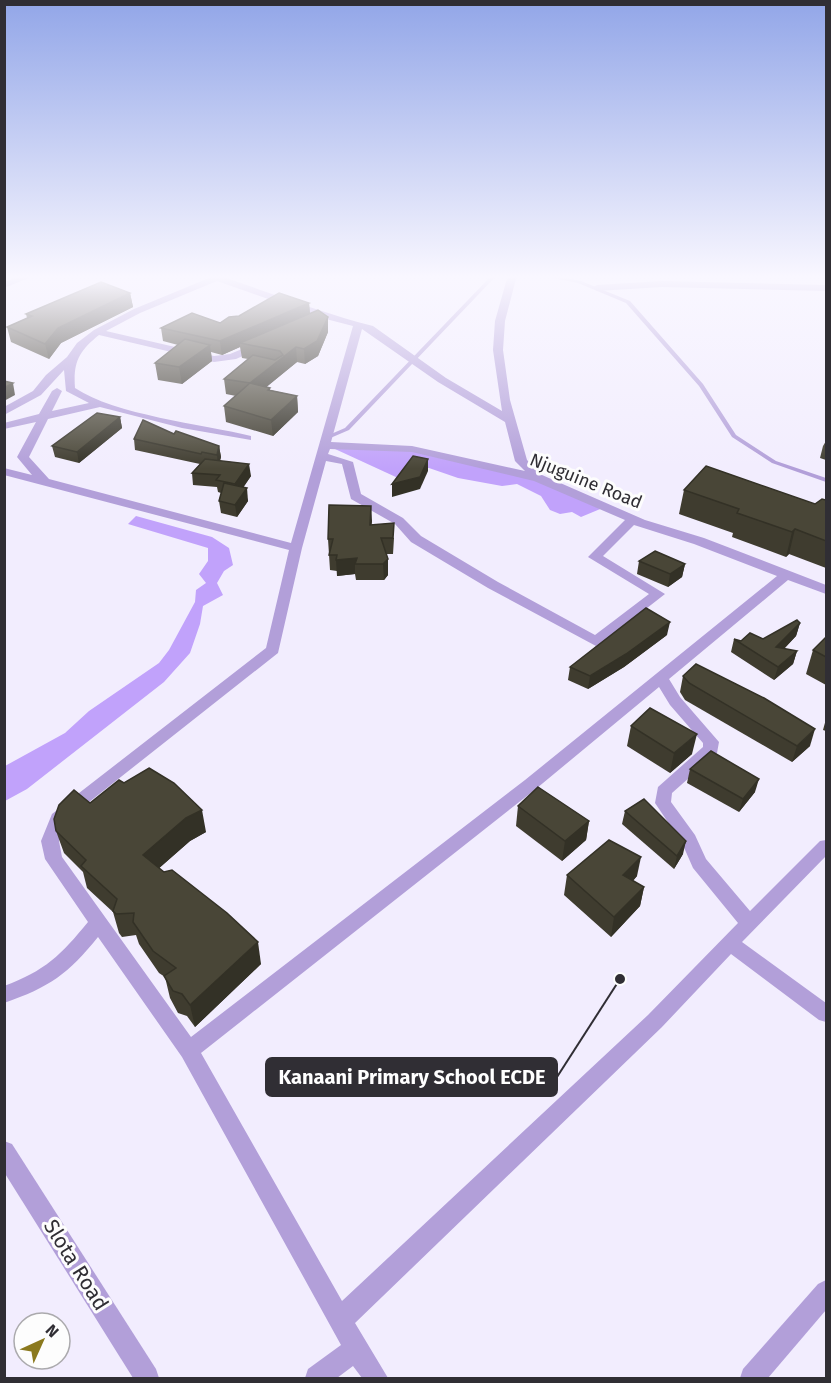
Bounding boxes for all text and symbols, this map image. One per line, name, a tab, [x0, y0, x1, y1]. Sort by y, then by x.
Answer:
street label: Njuguine Road	[527, 448, 645, 514]
callout: Kanaani Primary School ECDE	[266, 1058, 557, 1096]
text: Kanaani Primary School ECDE	[279, 1065, 545, 1089]
street label: Slota Road	[38, 1215, 114, 1315]
north arrow	[12, 1311, 72, 1371]
text: N	[42, 1320, 63, 1341]

